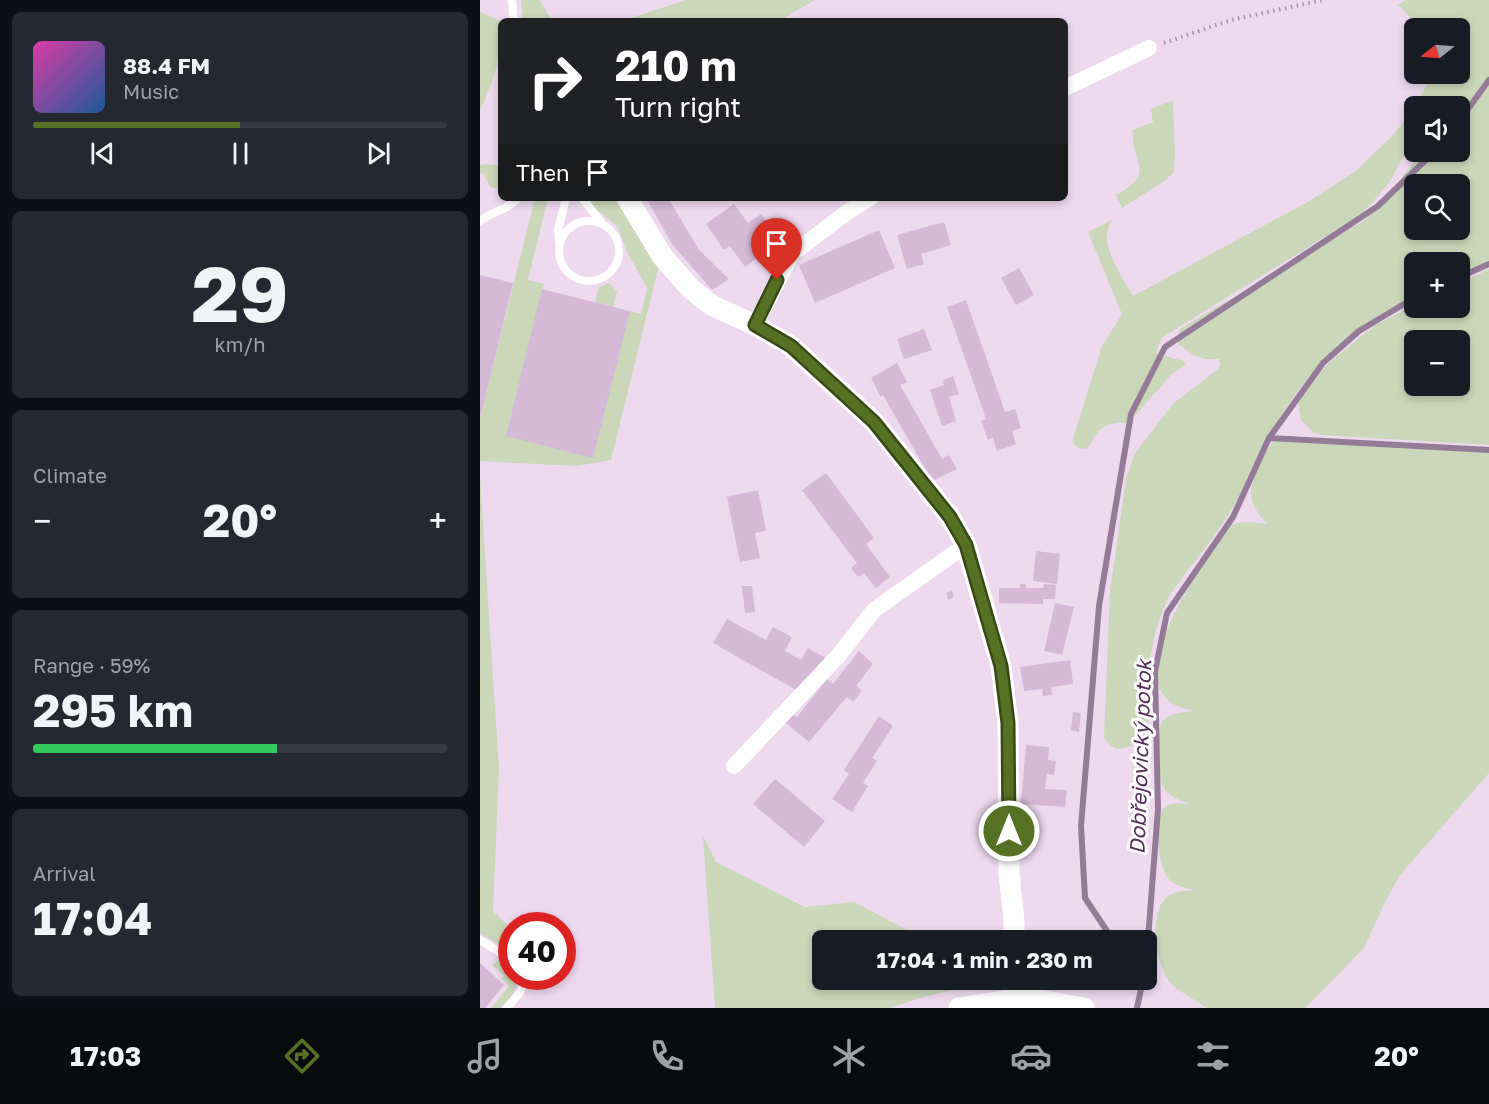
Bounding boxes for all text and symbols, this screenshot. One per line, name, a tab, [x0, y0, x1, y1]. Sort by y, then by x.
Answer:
north arrow	[1404, 18, 1470, 84]
map controls	[1404, 18, 1470, 396]
text: 210 m	[615, 40, 737, 90]
icon: right	[516, 42, 594, 120]
text: 88.4 FM	[123, 52, 210, 79]
text: Music	[123, 79, 179, 103]
text: Turn right	[615, 91, 741, 123]
button: sound	[1404, 96, 1470, 162]
icon: previous	[86, 137, 119, 170]
icon: pause	[224, 137, 257, 170]
icon: next	[362, 137, 395, 170]
icon: arrive	[581, 156, 614, 189]
text: Then	[516, 159, 569, 186]
button: search	[1404, 174, 1470, 240]
pin	[751, 218, 802, 280]
icon: arrive	[760, 227, 793, 260]
text: 29	[191, 246, 289, 339]
button: +	[1404, 252, 1470, 318]
button: −	[1404, 330, 1470, 396]
text: km/h	[215, 332, 265, 356]
text: Climate	[33, 463, 107, 487]
text: 20°	[203, 493, 277, 547]
text: −	[33, 501, 51, 540]
text: +	[429, 501, 447, 540]
text: Range · 59%	[33, 653, 150, 677]
water label: Dobřejovický potok	[1124, 657, 1156, 855]
text: 295 km	[33, 683, 193, 737]
position arrow	[977, 799, 1041, 863]
text: Arrival	[33, 861, 96, 885]
text: 17:04	[33, 891, 152, 945]
speed limit sign: 40	[498, 912, 576, 990]
text: 17:04 · 1 min · 230 m	[877, 946, 1092, 973]
icon: directions	[281, 1035, 323, 1077]
icon: music	[464, 1035, 506, 1077]
icon: phone	[646, 1035, 688, 1077]
icon: climate	[828, 1035, 870, 1077]
icon: car	[1010, 1035, 1052, 1077]
icon: filters	[1192, 1035, 1234, 1077]
text: 17:03	[70, 1040, 141, 1072]
text: 20°	[1374, 1040, 1419, 1072]

